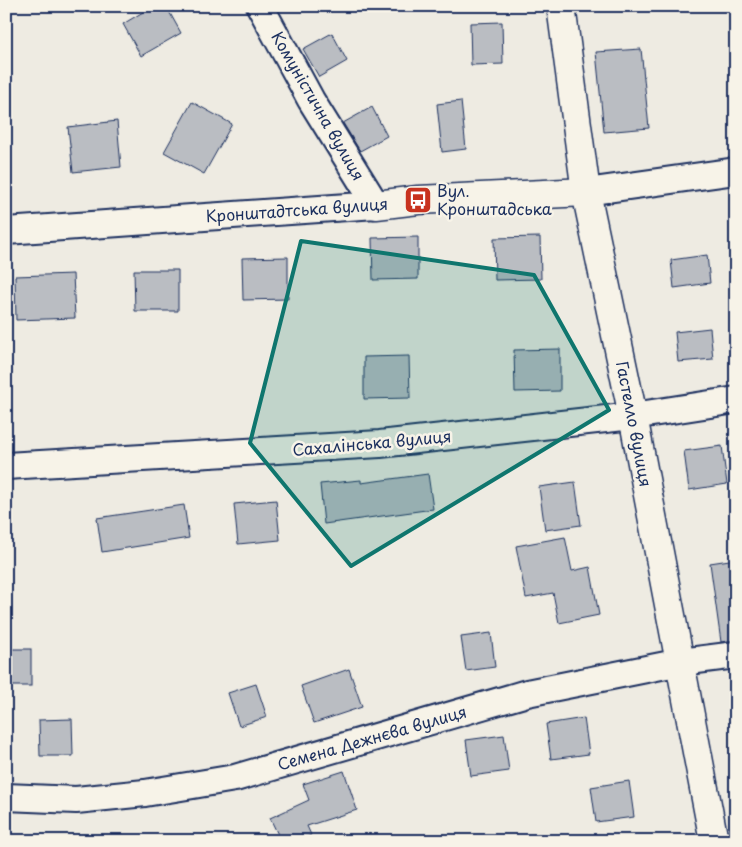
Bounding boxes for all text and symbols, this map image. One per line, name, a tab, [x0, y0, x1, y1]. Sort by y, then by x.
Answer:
street label: Комуністична вулиця	[266, 27, 371, 184]
place label: Вул. Кронштадська	[437, 178, 552, 220]
bus stop icon: Вул. Кронштадська	[403, 185, 433, 215]
street label: Кронштадтська вулиця	[205, 191, 389, 227]
street label: Гастелло вулиця	[611, 359, 659, 489]
street label: Сахалінська вулиця	[291, 423, 452, 461]
street label: Семена Дежнєва вулиця	[274, 698, 469, 776]

